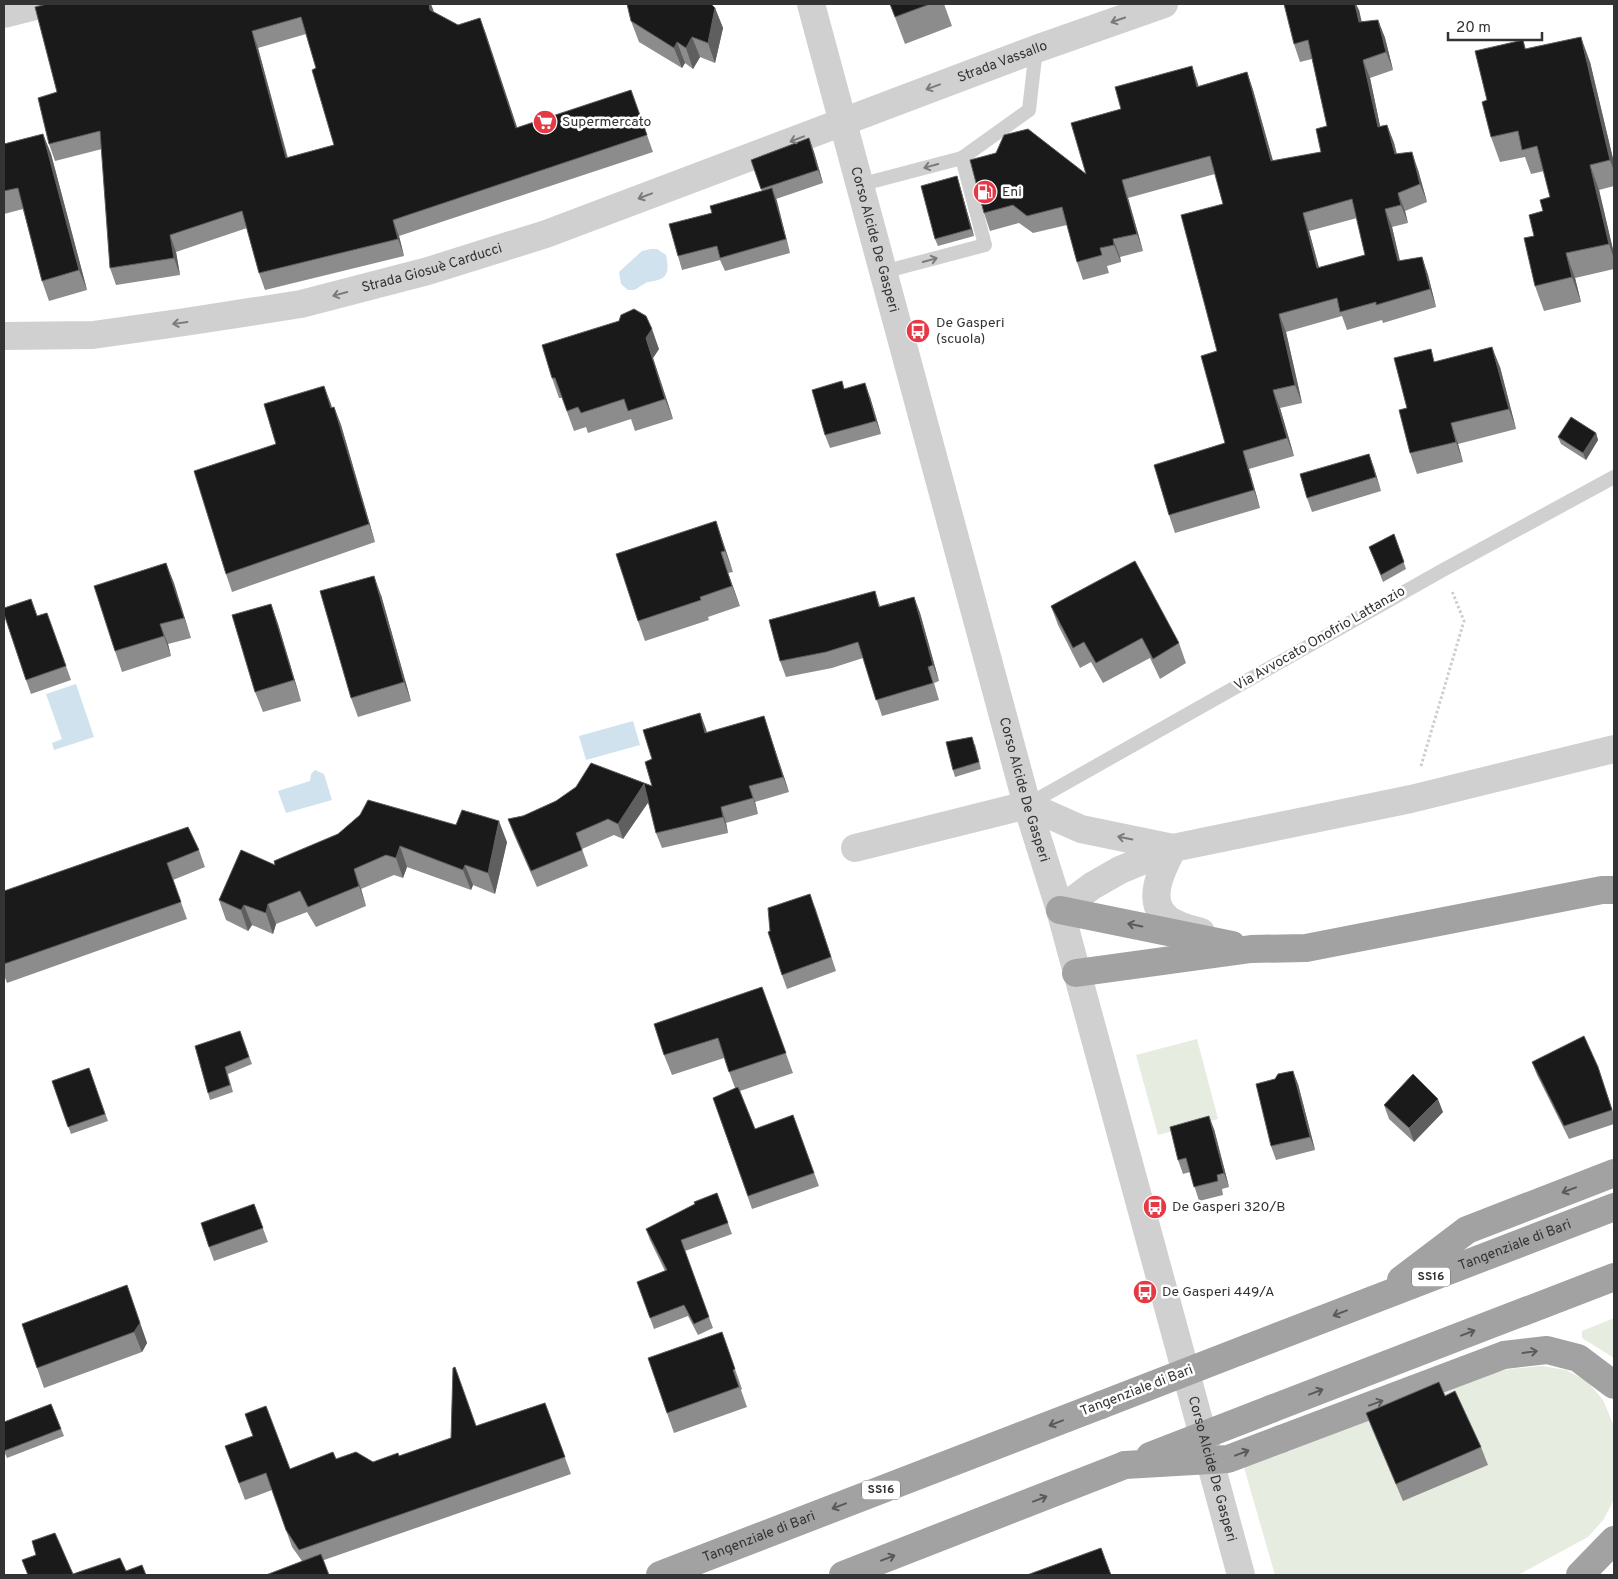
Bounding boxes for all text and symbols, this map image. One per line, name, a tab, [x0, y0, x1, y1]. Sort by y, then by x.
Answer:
scale bar	[1448, 10, 1542, 42]
one-way arrow	[1111, 16, 1127, 25]
text: 20 m	[1456, 19, 1491, 38]
street label: Strada Vassallo	[955, 37, 1050, 86]
one-way arrow	[926, 83, 941, 92]
supermarket icon: Supermercato	[532, 109, 558, 135]
place label: Supermercato	[562, 114, 652, 131]
one-way arrow	[789, 135, 805, 144]
one-way arrow	[923, 162, 939, 171]
street label: Corso Alcide De Gasperi	[847, 165, 902, 314]
fuel station icon: Eni	[972, 179, 998, 205]
place label: Eni	[1002, 184, 1022, 201]
one-way arrow	[637, 192, 653, 201]
street label: Strada Giosuè Carducci	[360, 240, 504, 296]
one-way arrow	[921, 255, 937, 264]
one-way arrow	[333, 289, 349, 299]
place label: De Gasperi (scuola)	[936, 315, 1005, 348]
one-way arrow	[173, 318, 189, 328]
bus stop icon: De Gasperi (scuola)	[905, 318, 931, 344]
street label: Via Avvocato Onofrio Lattanzio	[1232, 583, 1409, 695]
street label: Corso Alcide De Gasperi	[995, 715, 1053, 864]
one-way arrow	[1117, 833, 1133, 842]
one-way arrow	[1127, 920, 1143, 929]
one-way arrow	[1562, 1186, 1577, 1195]
bus stop icon: De Gasperi 320/B	[1142, 1194, 1168, 1220]
place label: De Gasperi 320/B	[1172, 1199, 1286, 1216]
street label: Tangenziale di Bari	[1456, 1216, 1574, 1275]
road number: SS16	[1412, 1268, 1450, 1286]
bus stop icon: De Gasperi 449/A	[1132, 1279, 1158, 1305]
place label: De Gasperi 449/A	[1162, 1284, 1275, 1301]
one-way arrow	[1333, 1308, 1348, 1318]
one-way arrow	[1460, 1328, 1475, 1337]
one-way arrow	[1522, 1347, 1538, 1357]
street label: Tangenziale di Bari	[1078, 1362, 1196, 1420]
one-way arrow	[1308, 1386, 1323, 1396]
street label: Corso Alcide De Gasperi	[1184, 1394, 1240, 1544]
one-way arrow	[1368, 1398, 1383, 1407]
one-way arrow	[1048, 1419, 1064, 1428]
one-way arrow	[1235, 1448, 1250, 1457]
road number: SS16	[862, 1480, 900, 1500]
one-way arrow	[1032, 1493, 1047, 1502]
one-way arrow	[831, 1503, 846, 1512]
street label: Tangenziale di Bari	[700, 1507, 818, 1566]
one-way arrow	[880, 1552, 895, 1562]

